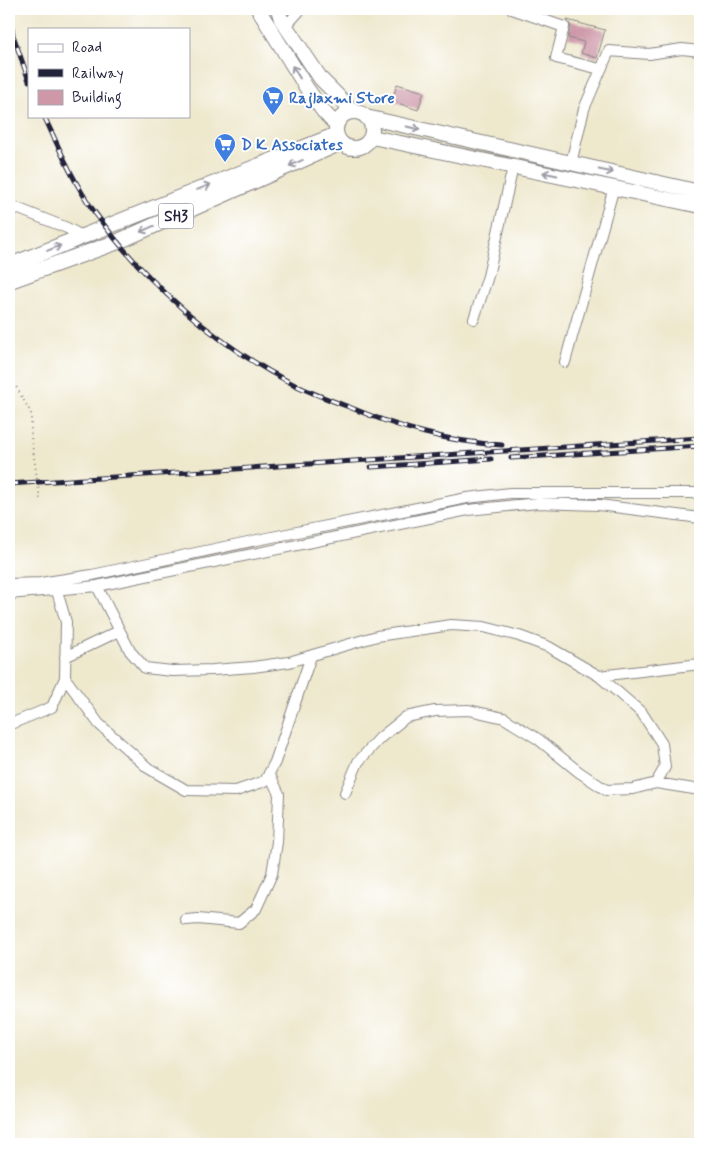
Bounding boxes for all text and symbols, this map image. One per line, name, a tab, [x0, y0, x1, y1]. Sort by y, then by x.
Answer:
legend	[28, 28, 190, 118]
text: Road	[72, 38, 102, 58]
text: Railway	[72, 64, 124, 84]
one-way arrow	[291, 65, 301, 79]
supermarket icon: Rajlaxmi Store	[261, 85, 285, 116]
text: Building	[72, 88, 122, 109]
place label: Rajlaxmi Store	[289, 88, 395, 109]
one-way arrow	[405, 124, 421, 133]
supermarket icon: D K Associates	[213, 132, 237, 163]
place label: D K Associates	[241, 135, 344, 156]
one-way arrow	[289, 159, 304, 169]
one-way arrow	[597, 167, 613, 176]
one-way arrow	[542, 169, 558, 179]
one-way arrow	[196, 182, 212, 191]
road number: SH3	[158, 204, 194, 228]
one-way arrow	[140, 224, 155, 234]
one-way arrow	[46, 243, 61, 252]

